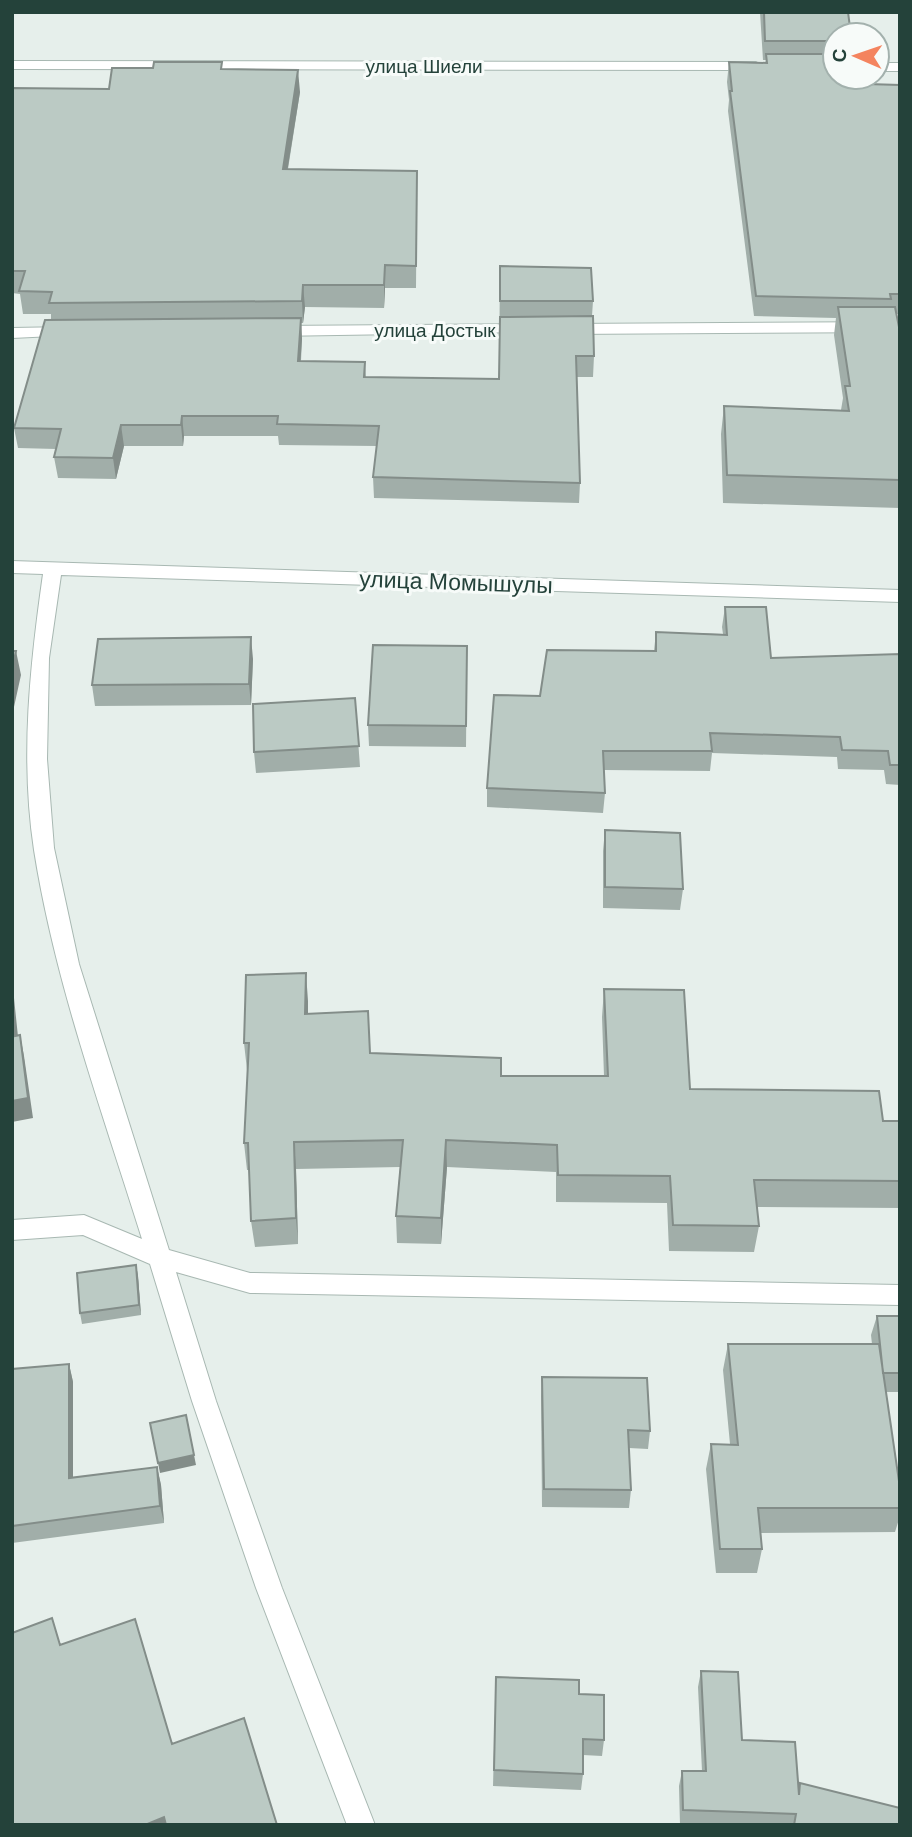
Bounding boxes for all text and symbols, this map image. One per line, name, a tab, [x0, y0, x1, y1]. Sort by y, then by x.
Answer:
north arrow	[821, 21, 891, 91]
text: С	[829, 48, 850, 63]
street label: улица Шиели	[365, 56, 483, 77]
street label: улица Достык	[374, 320, 496, 341]
street label: улица Момышулы	[359, 566, 553, 598]

